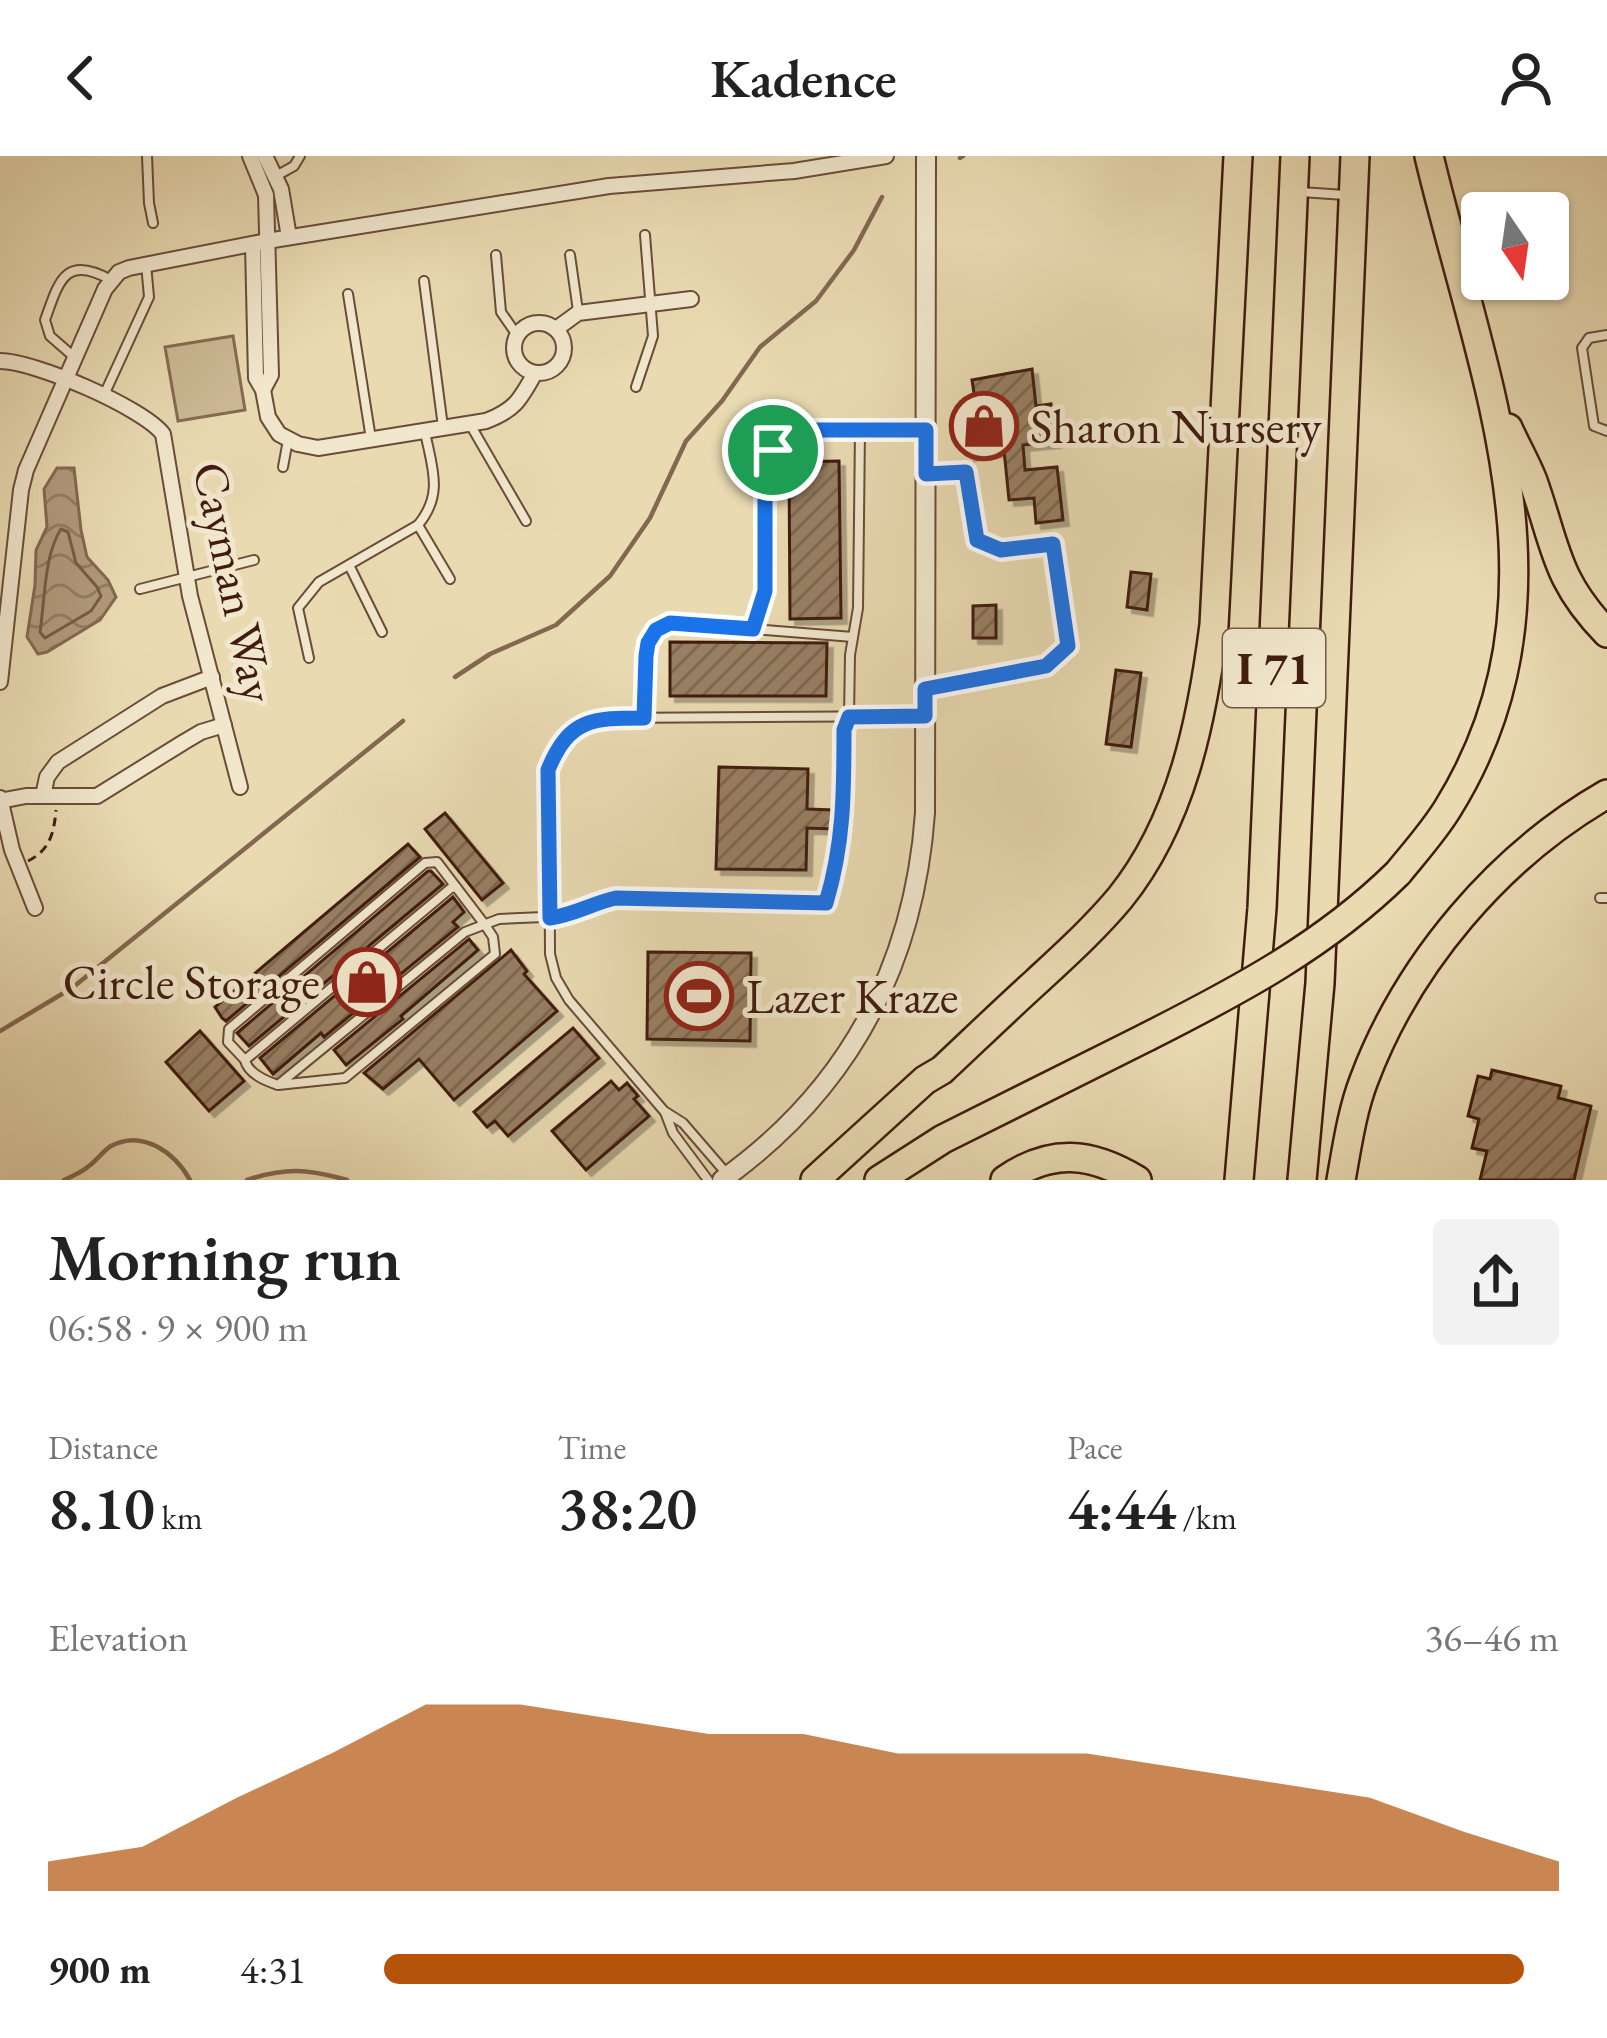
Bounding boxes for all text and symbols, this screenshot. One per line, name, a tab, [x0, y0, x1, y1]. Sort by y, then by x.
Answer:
text: Kadence	[710, 43, 897, 113]
icon: back	[48, 45, 114, 111]
icon: person	[1493, 45, 1559, 111]
north arrow	[1461, 192, 1569, 300]
map controls	[1461, 192, 1569, 300]
shop icon: Sharon Nursery	[949, 391, 1019, 461]
place label: Sharon Nursery	[1030, 395, 1323, 457]
pin	[722, 399, 824, 501]
icon: arrive	[740, 417, 806, 483]
street label: Cayman Way	[179, 456, 291, 709]
road number: I 71	[1223, 629, 1325, 707]
shop icon: Circle Storage	[332, 947, 402, 1017]
place label: Circle Storage	[63, 951, 320, 1013]
sports icon: Lazer Kraze	[664, 961, 734, 1031]
place label: Lazer Kraze	[746, 965, 958, 1027]
text: Morning run	[48, 1214, 401, 1300]
button: share	[1433, 1219, 1559, 1345]
text: 06:58 · 9 × 900 m	[48, 1302, 308, 1353]
text: Distance	[48, 1426, 158, 1469]
text: Time	[558, 1426, 626, 1469]
text: Pace	[1067, 1426, 1123, 1469]
text: 8.10	[48, 1469, 155, 1547]
text: 38:20	[558, 1469, 697, 1547]
text: 4:44	[1067, 1469, 1176, 1547]
text: km	[155, 1496, 203, 1539]
text: /km	[1176, 1496, 1237, 1539]
text: Elevation	[48, 1612, 188, 1663]
text: 36–46 m	[1425, 1612, 1559, 1663]
text: 900 m	[48, 1944, 151, 1995]
text: 4:31	[240, 1944, 306, 1995]

